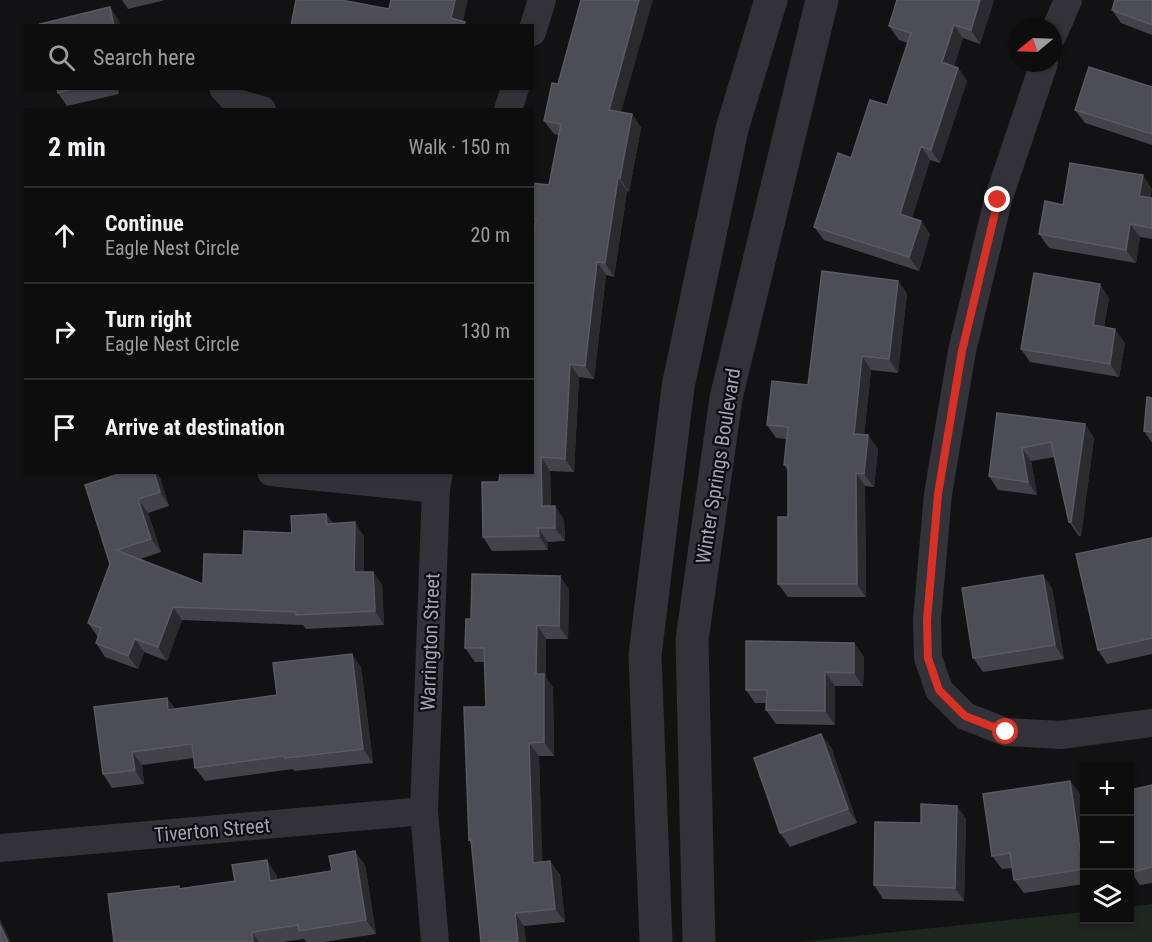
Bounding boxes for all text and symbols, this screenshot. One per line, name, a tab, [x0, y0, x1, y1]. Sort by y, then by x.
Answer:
north arrow	[1008, 18, 1062, 72]
search box	[24, 24, 534, 90]
icon: search	[45, 41, 78, 74]
text: Search here	[93, 45, 195, 70]
text: 2 min	[48, 132, 106, 162]
text: Walk · 150 m	[409, 135, 510, 159]
route end	[984, 186, 1010, 212]
text: Continue	[105, 211, 184, 236]
icon: ahead	[48, 219, 81, 252]
text: 20 m	[471, 223, 510, 247]
text: Eagle Nest Circle	[105, 236, 239, 260]
text: Turn right	[105, 307, 192, 332]
icon: right	[48, 315, 81, 348]
text: 130 m	[461, 319, 510, 343]
text: Eagle Nest Circle	[105, 332, 239, 356]
street label: Winter Springs Boulevard	[691, 366, 745, 566]
icon: arrive	[48, 411, 81, 444]
text: Arrive at destination	[105, 415, 285, 440]
street label: Warrington Street	[416, 573, 444, 711]
route start	[992, 718, 1018, 744]
map controls	[1080, 762, 1134, 924]
button: +	[1080, 762, 1134, 816]
street label: Tiverton Street	[153, 813, 271, 847]
button: −	[1080, 816, 1134, 870]
button: layers	[1080, 870, 1134, 924]

